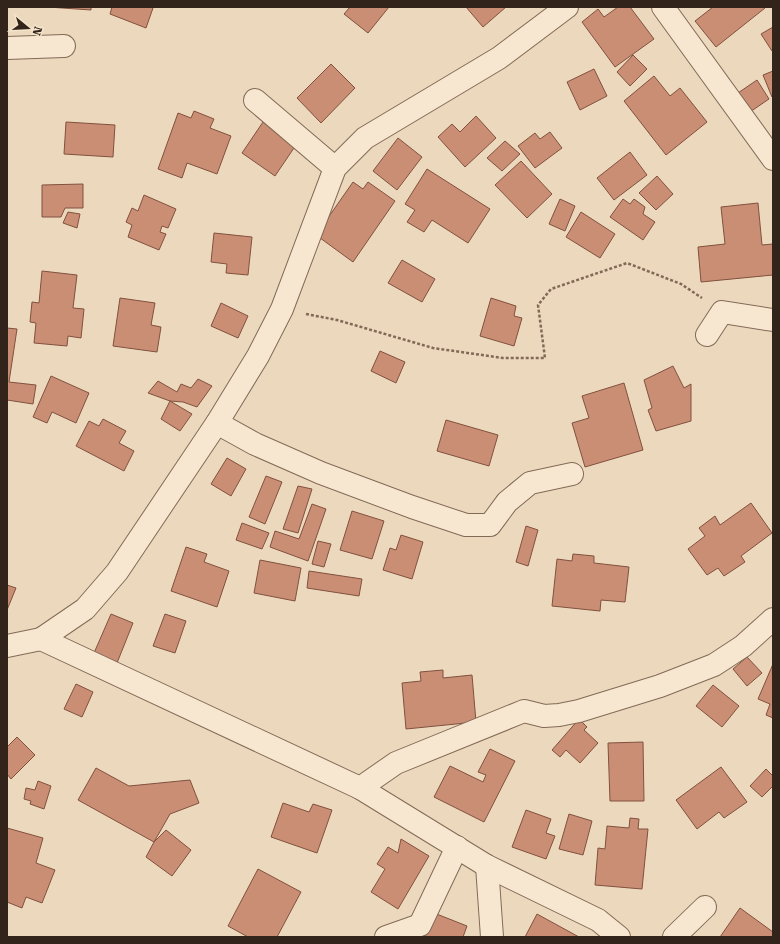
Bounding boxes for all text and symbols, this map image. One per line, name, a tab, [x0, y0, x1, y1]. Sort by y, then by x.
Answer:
north arrow	[8, 8, 48, 48]
text: N	[29, 25, 45, 37]

